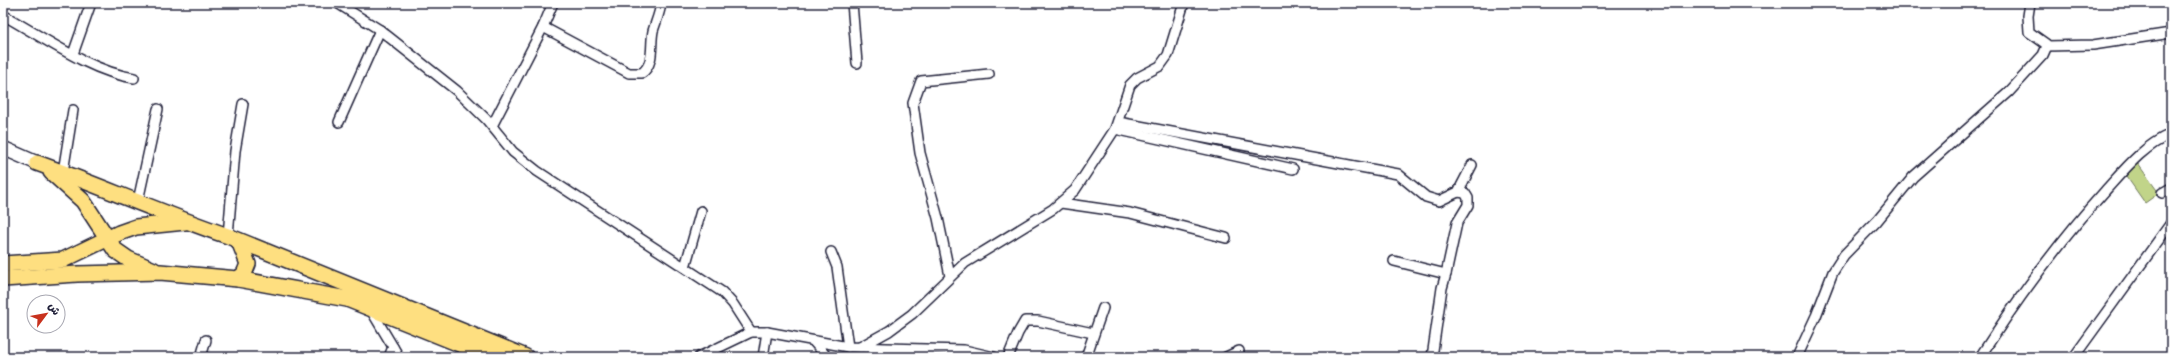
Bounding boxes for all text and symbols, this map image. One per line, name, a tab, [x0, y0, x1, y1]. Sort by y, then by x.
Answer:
north arrow	[26, 294, 66, 334]
text: ش	[43, 300, 63, 319]

